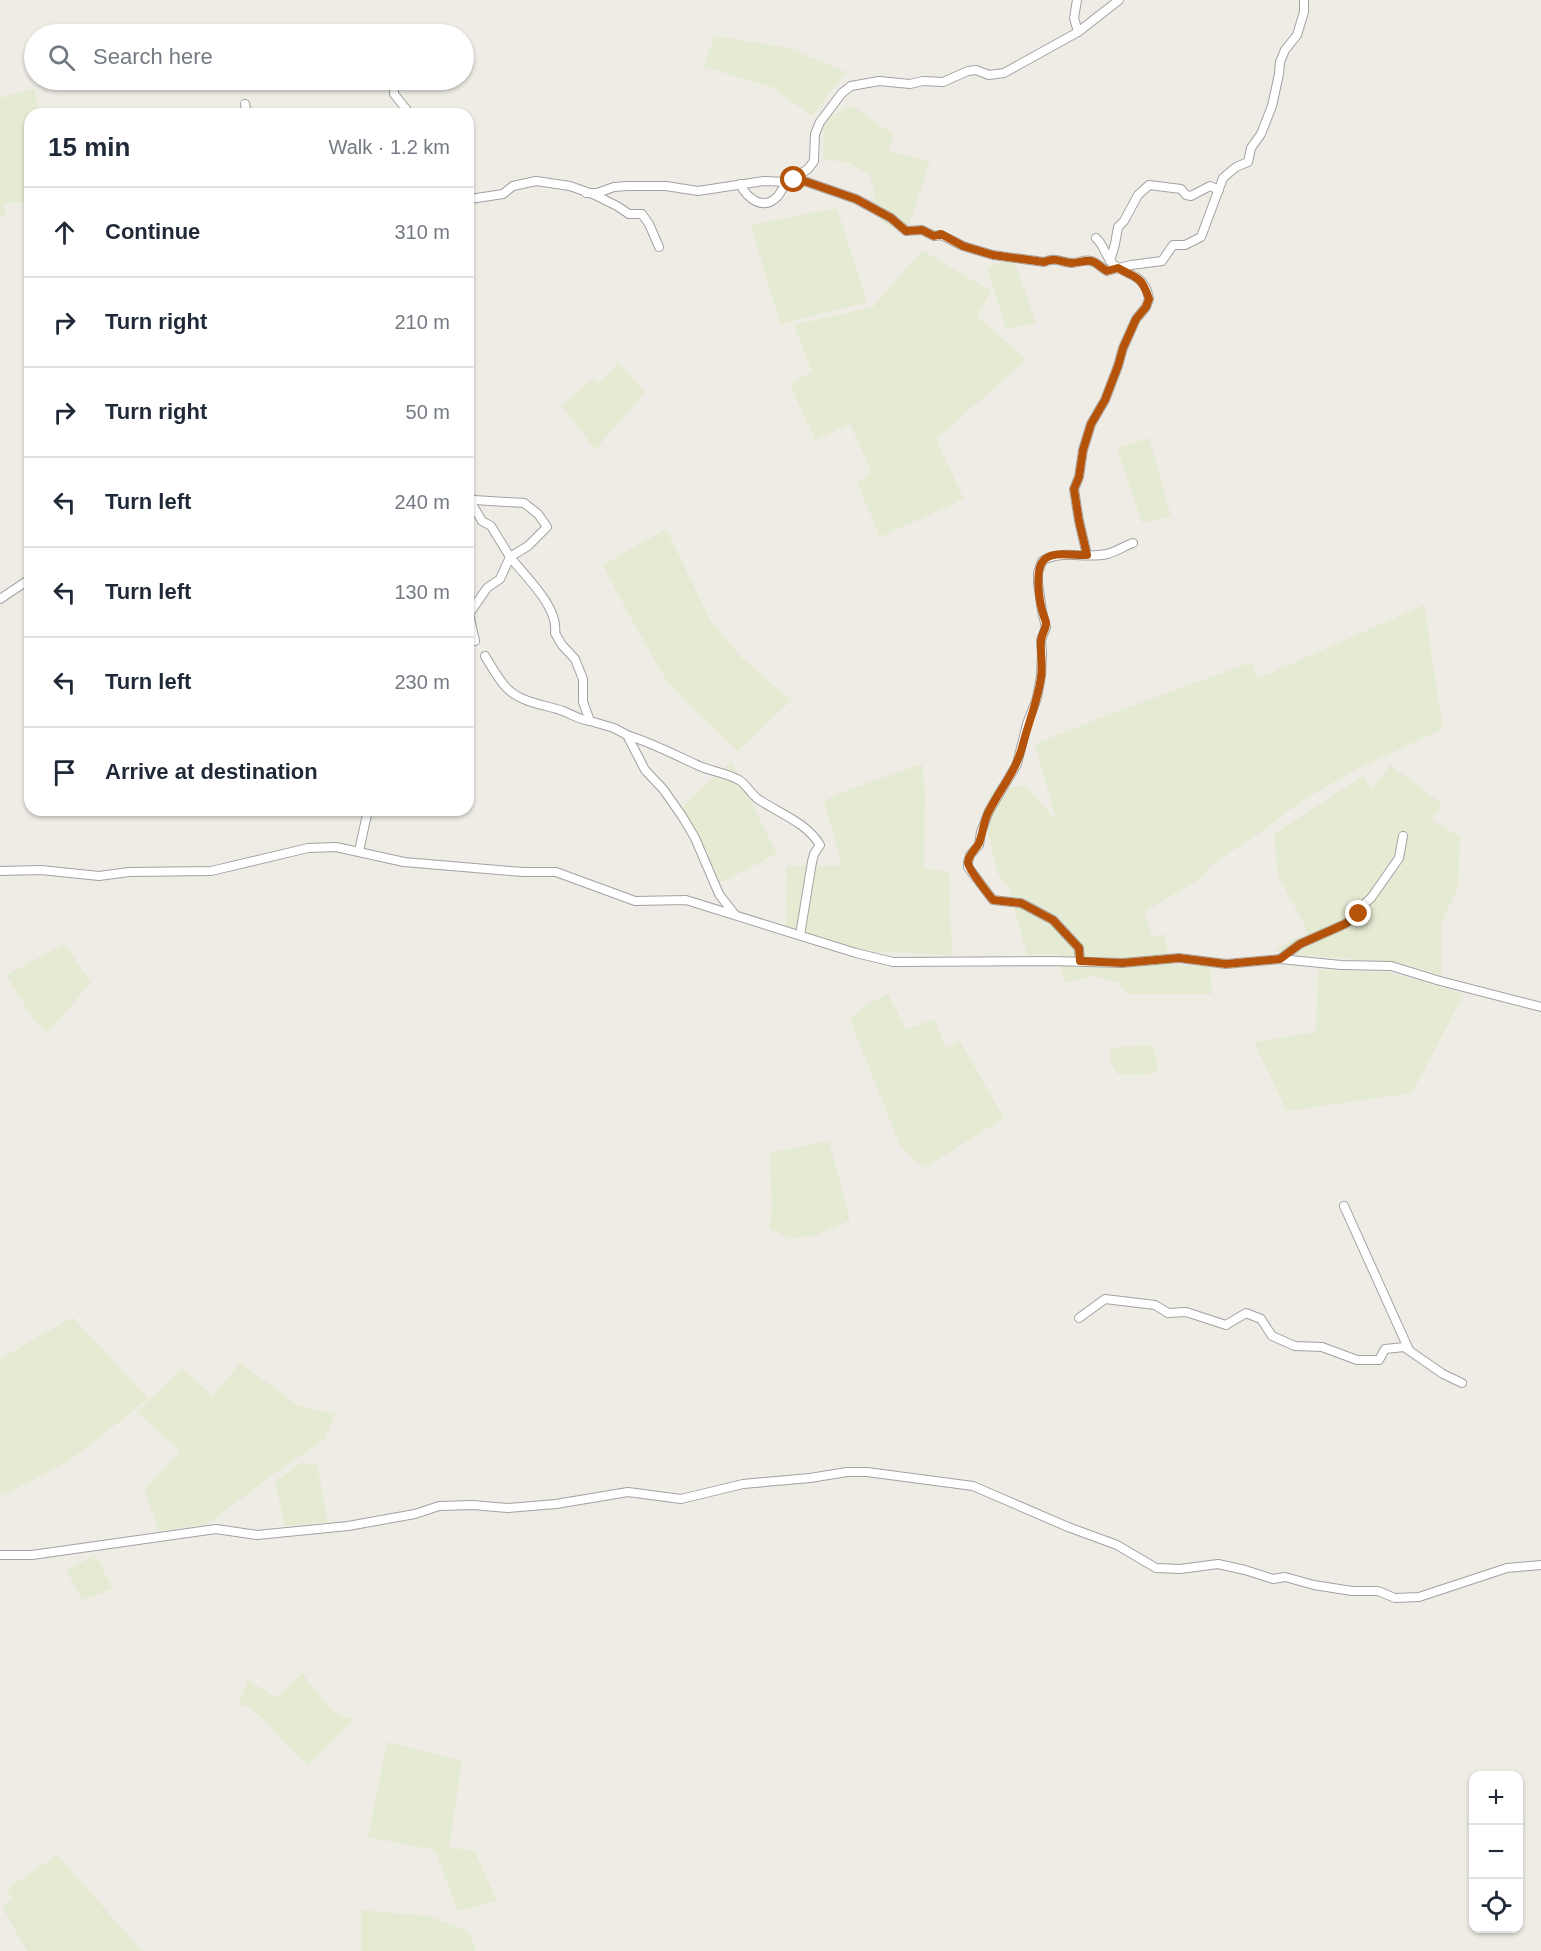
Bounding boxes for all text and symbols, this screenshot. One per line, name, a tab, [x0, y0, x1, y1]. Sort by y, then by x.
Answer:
search box	[24, 24, 474, 90]
icon: search	[45, 41, 78, 74]
text: Search here	[93, 44, 213, 69]
text: 15 min	[48, 132, 130, 162]
text: Walk · 1.2 km	[329, 136, 450, 158]
route start	[780, 166, 806, 192]
icon: ahead	[48, 216, 81, 249]
text: Continue	[105, 219, 200, 244]
text: 310 m	[394, 221, 450, 243]
icon: right	[48, 306, 81, 339]
text: Turn right	[105, 309, 207, 334]
text: 210 m	[394, 311, 450, 333]
icon: right	[48, 396, 81, 429]
text: Turn right	[105, 399, 207, 424]
text: 50 m	[406, 401, 450, 423]
icon: left	[48, 486, 81, 519]
text: Turn left	[105, 489, 191, 514]
text: 240 m	[394, 491, 450, 513]
icon: left	[48, 576, 81, 609]
text: Turn left	[105, 579, 191, 604]
text: 130 m	[394, 581, 450, 603]
icon: left	[48, 666, 81, 699]
text: Turn left	[105, 669, 191, 694]
text: 230 m	[394, 671, 450, 693]
icon: arrive	[48, 756, 81, 789]
text: Arrive at destination	[105, 759, 318, 784]
route end	[1345, 900, 1371, 926]
map controls	[1469, 1771, 1523, 1933]
button: +	[1469, 1771, 1523, 1825]
button: −	[1469, 1825, 1523, 1879]
button: locate	[1469, 1879, 1523, 1933]

